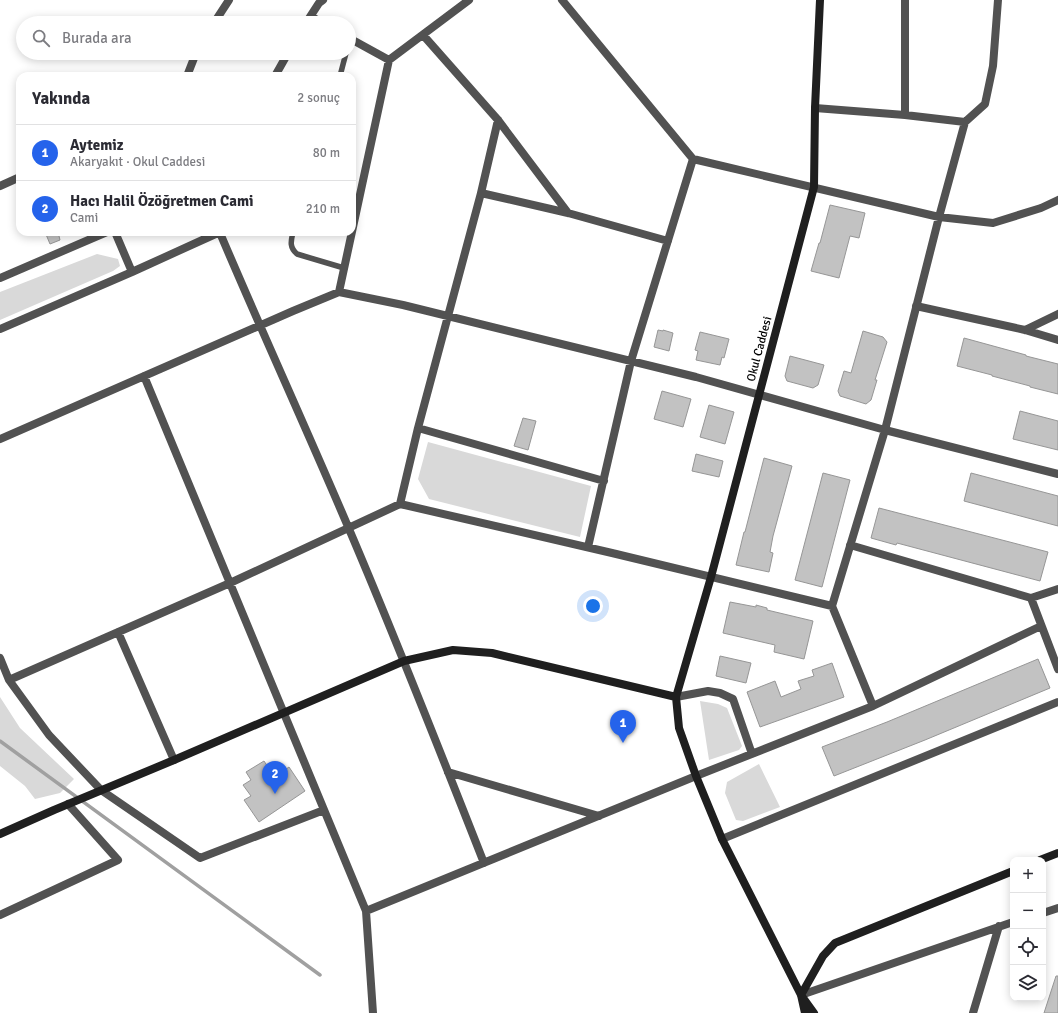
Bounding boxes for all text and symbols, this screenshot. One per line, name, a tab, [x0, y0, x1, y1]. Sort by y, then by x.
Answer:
search box	[16, 16, 356, 60]
icon: search	[30, 27, 52, 49]
text: Burada ara	[62, 29, 132, 47]
text: Yakında	[32, 88, 90, 109]
text: 2 sonuç	[297, 90, 340, 106]
text: Aytemiz	[70, 136, 124, 154]
text: 1	[41, 145, 49, 161]
text: 80 m	[313, 145, 340, 161]
text: Akaryakıt · Okul Caddesi	[70, 154, 205, 170]
text: Hacı Halil Özöğretmen Cami	[70, 192, 254, 210]
text: 2	[41, 201, 49, 217]
text: 210 m	[306, 201, 340, 217]
text: Cami	[70, 210, 98, 226]
street label: Okul Caddesi	[744, 315, 775, 383]
your location	[583, 596, 603, 616]
pin: 1	[610, 710, 636, 743]
pin: 2	[262, 761, 288, 794]
map controls	[1010, 857, 1046, 1001]
button: +	[1010, 857, 1046, 893]
button: −	[1010, 893, 1046, 929]
button: locate	[1010, 929, 1046, 965]
button: layers	[1010, 965, 1046, 1001]

